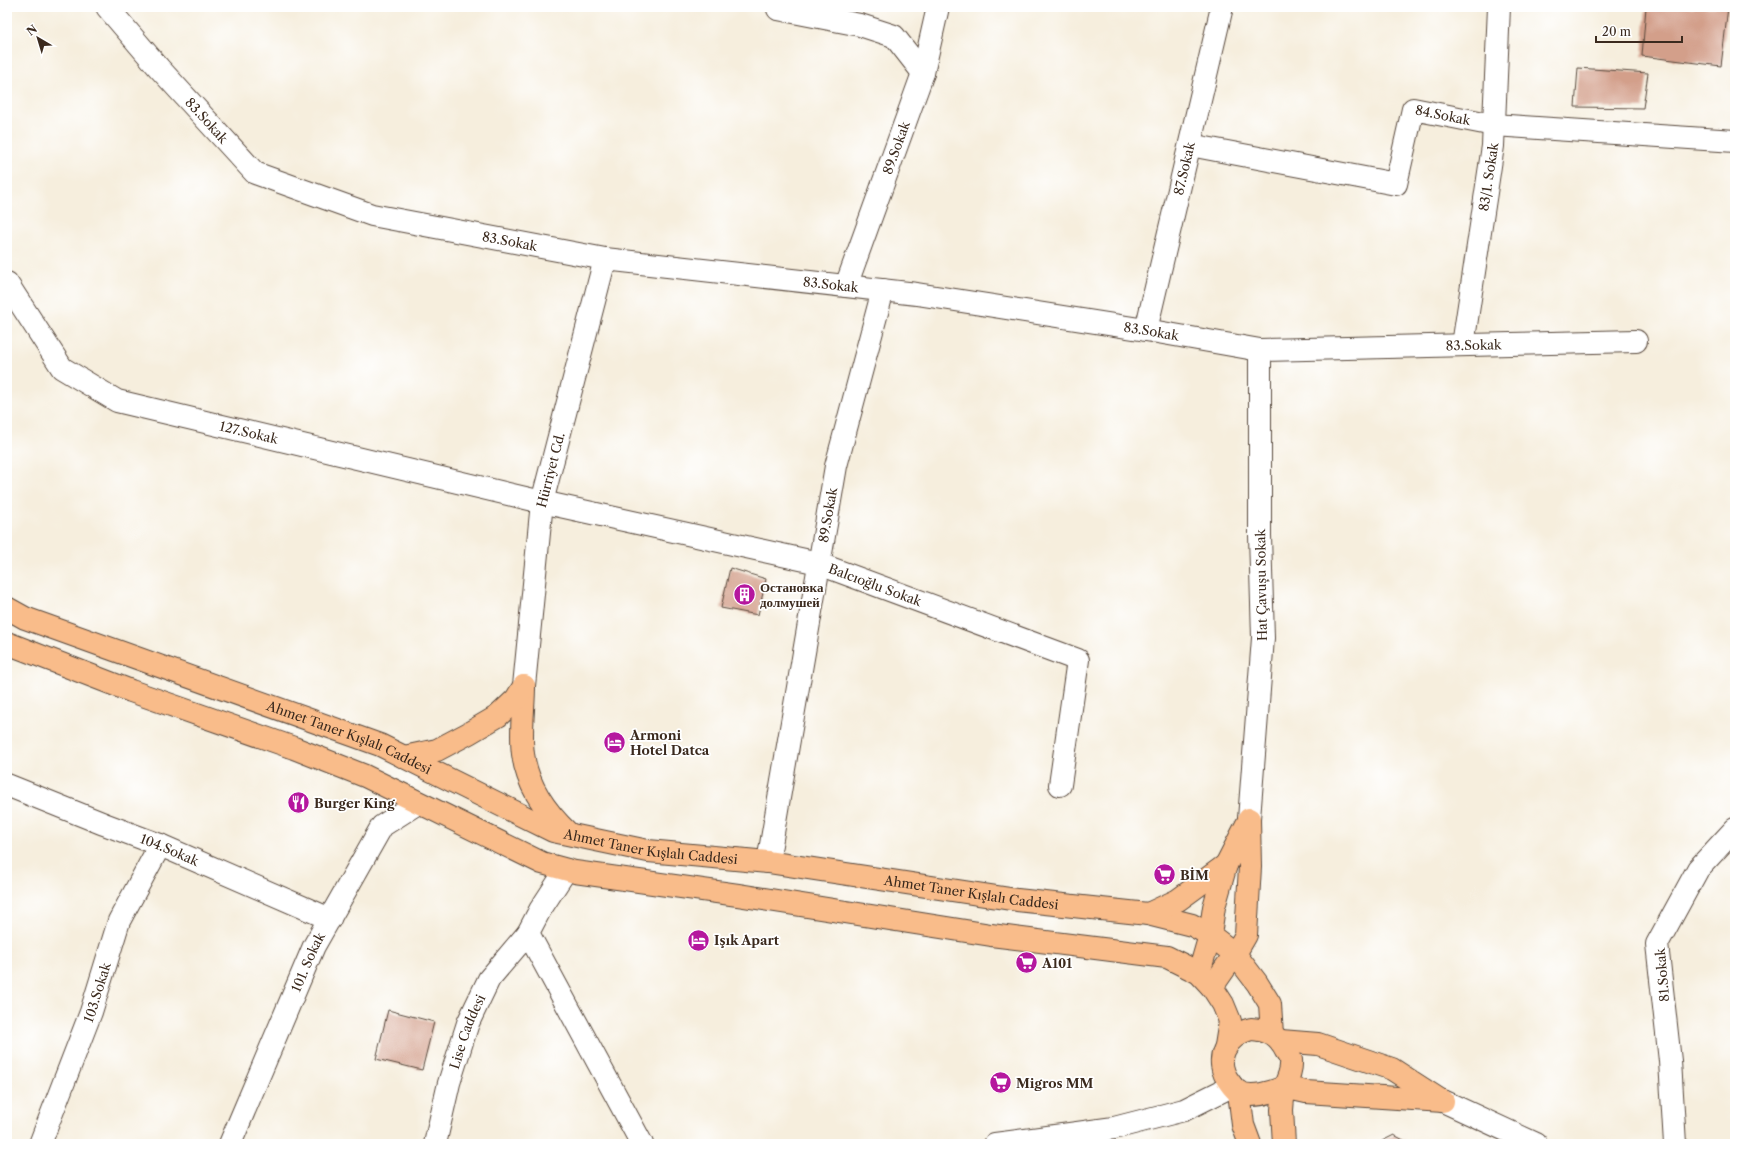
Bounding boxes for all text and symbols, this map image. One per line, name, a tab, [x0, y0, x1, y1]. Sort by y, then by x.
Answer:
north arrow	[18, 18, 58, 58]
scale bar	[1596, 18, 1682, 44]
text: N	[24, 21, 40, 39]
text: 20 m	[1602, 24, 1631, 39]
street label: 83.Sokak	[182, 94, 232, 147]
street label: 84.Sokak	[1414, 102, 1472, 128]
street label: 89.Sokak	[879, 118, 913, 177]
street label: 87.Sokak	[1170, 140, 1198, 197]
street label: 83/1. Sokak	[1475, 141, 1501, 212]
street label: 83.Sokak	[481, 228, 539, 254]
street label: 83.Sokak	[802, 273, 860, 295]
street label: 83.Sokak	[1123, 319, 1181, 344]
street label: 83.Sokak	[1446, 336, 1502, 354]
street label: 127.Sokak	[218, 418, 280, 447]
street label: Hürriyet Cd.	[533, 431, 568, 509]
street label: 89.Sokak	[815, 486, 840, 544]
street label: Hat Çavuşu Sokak	[1252, 528, 1270, 641]
street label: Balcıoğlu Sokak	[826, 560, 924, 609]
place label: Остановка долмушей	[760, 579, 824, 610]
building icon: Остановка долмушей	[731, 581, 757, 607]
street label: Ahmet Taner Kışlalı Caddesi	[264, 697, 434, 777]
place label: Armoni Hotel Datca	[629, 727, 710, 758]
hotel icon: Armoni Hotel Datca	[602, 729, 628, 755]
restaurant icon: Burger King	[285, 790, 311, 816]
place label: Burger King	[314, 795, 395, 811]
street label: Ahmet Taner Kışlalı Caddesi	[561, 825, 738, 867]
street label: 104.Sokak	[138, 830, 202, 869]
supermarket icon: BİM	[1151, 862, 1177, 888]
place label: BİM	[1180, 867, 1209, 883]
street label: Ahmet Taner Kışlalı Caddesi	[882, 872, 1059, 912]
hotel icon: Işık Apart	[685, 927, 711, 953]
street label: 101. Sokak	[288, 929, 328, 994]
place label: Işık Apart	[714, 932, 780, 948]
street label: 81.Sokak	[1652, 947, 1672, 1003]
supermarket icon: A101	[1014, 950, 1040, 976]
place label: A101	[1041, 955, 1072, 971]
street label: 103.Sokak	[80, 960, 114, 1025]
street label: Lise Caddesi	[446, 992, 488, 1071]
supermarket icon: Migros MM	[988, 1070, 1014, 1096]
place label: Migros MM	[1016, 1075, 1094, 1091]

